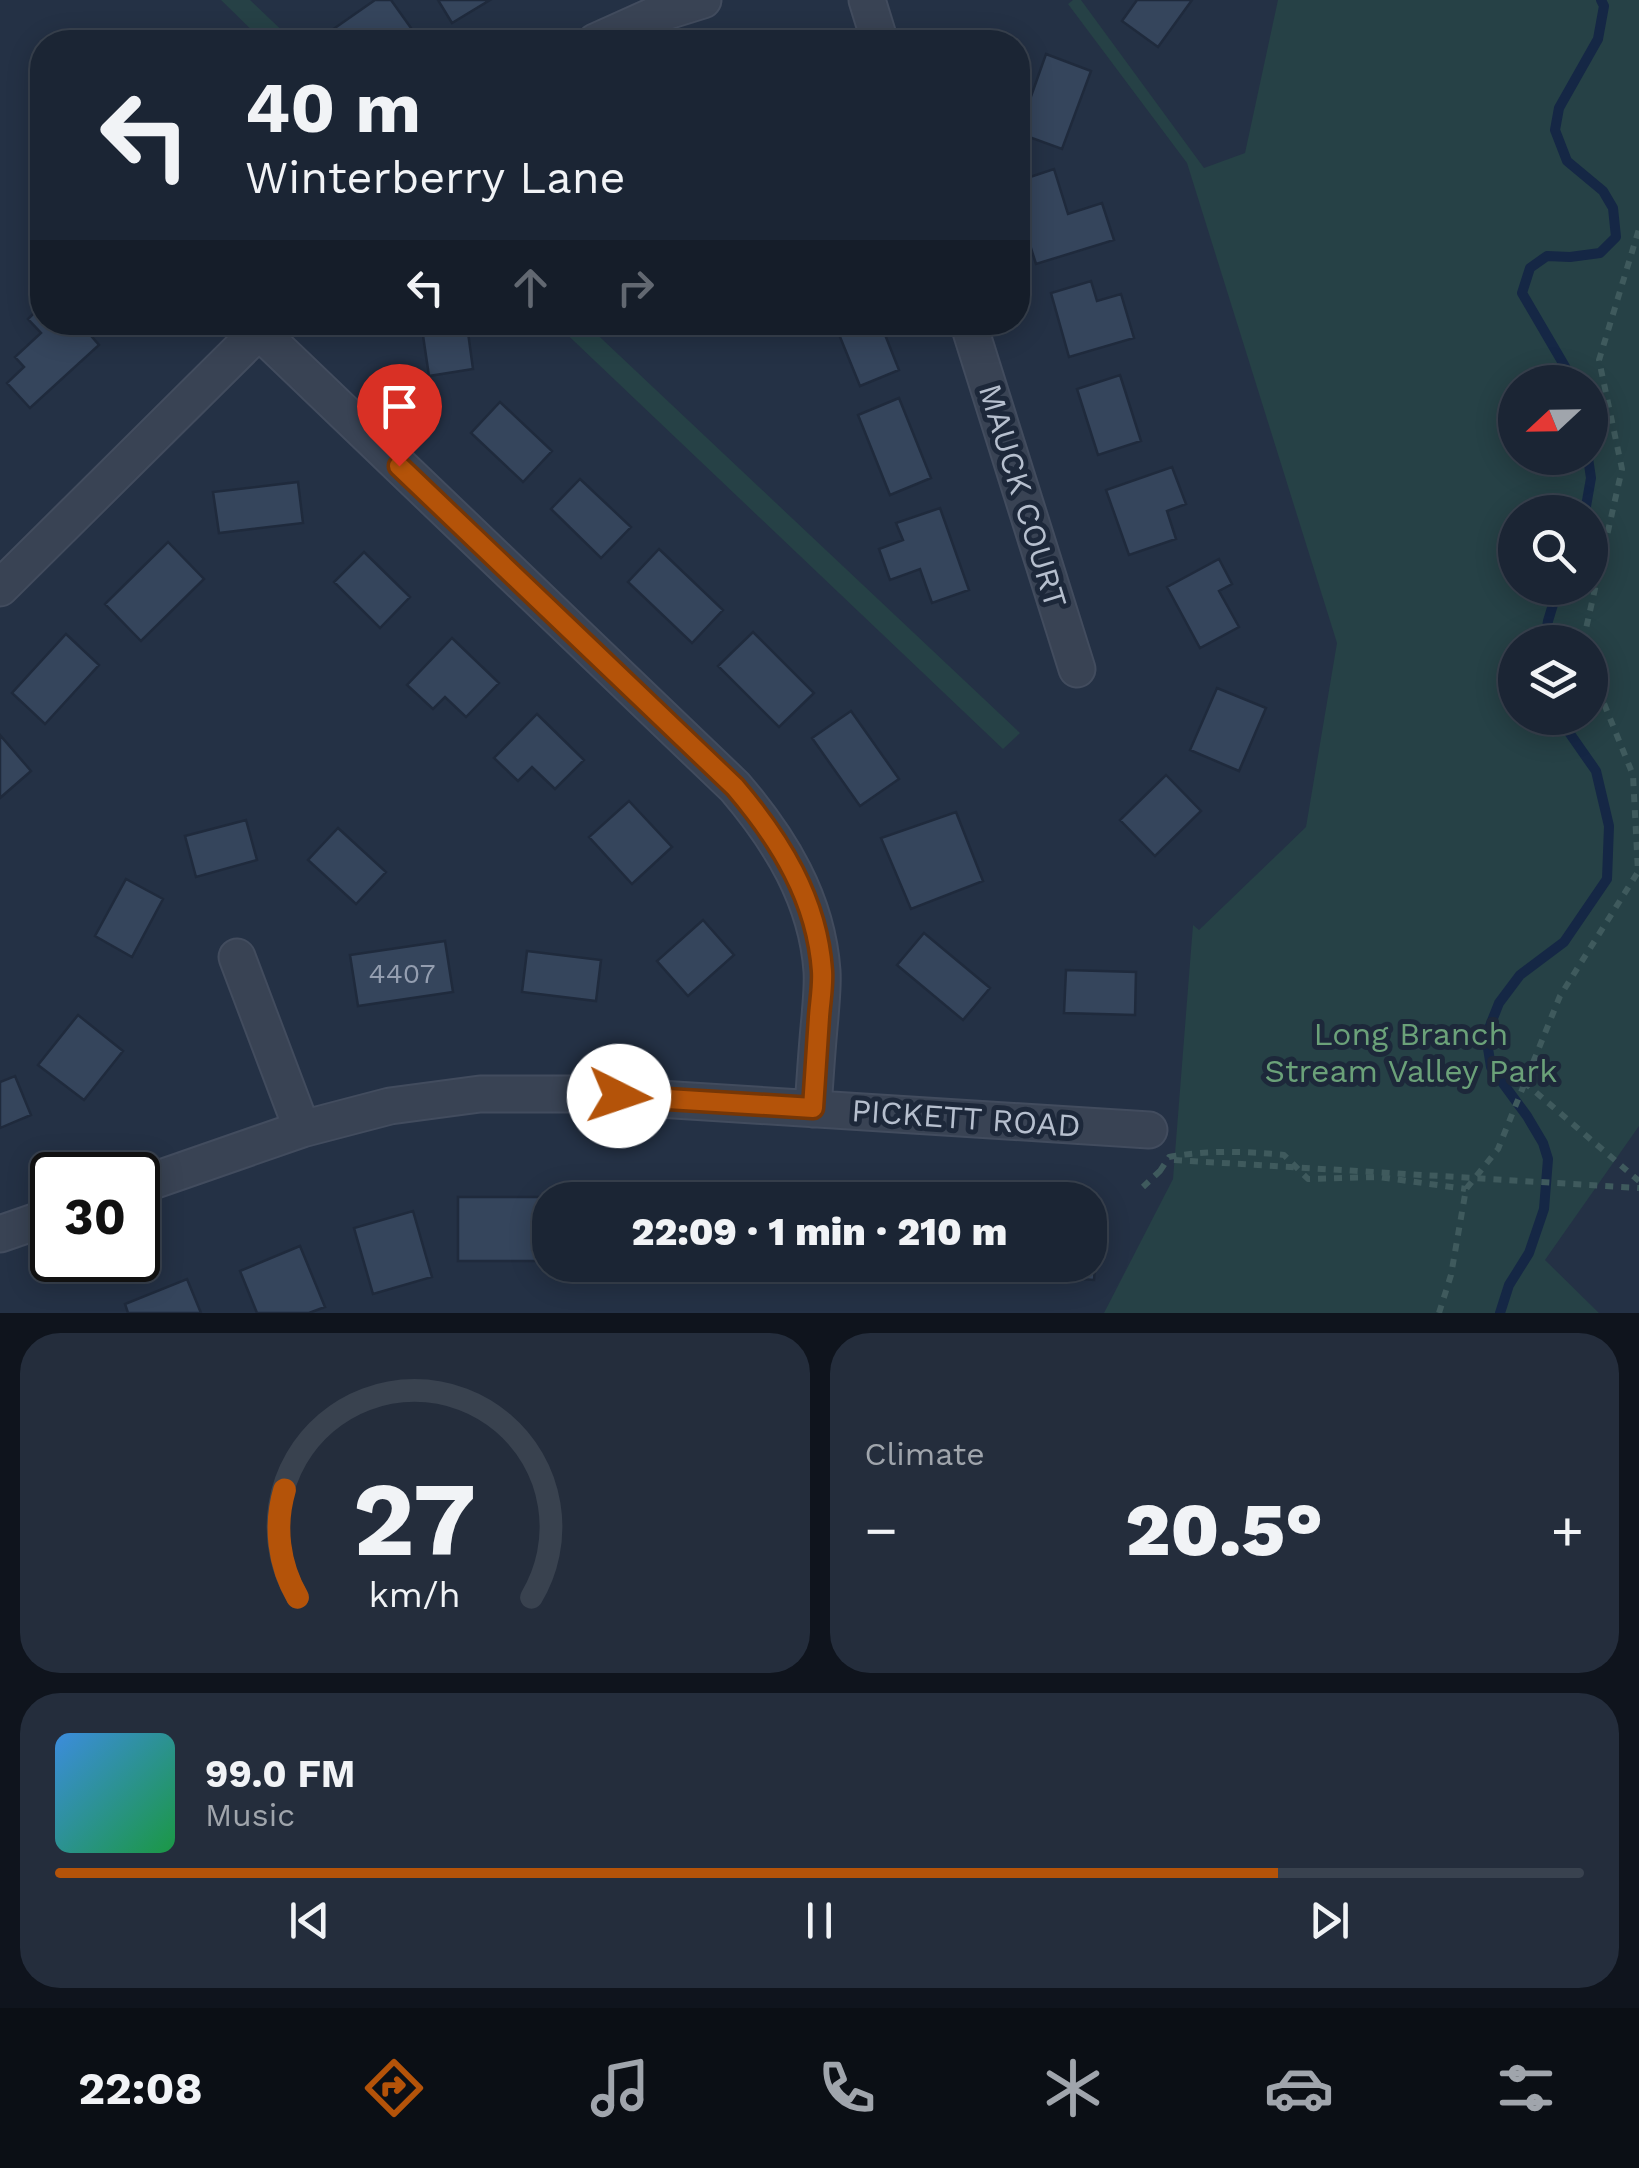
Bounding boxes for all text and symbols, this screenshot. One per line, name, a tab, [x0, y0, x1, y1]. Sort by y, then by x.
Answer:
text: 40 m	[245, 67, 421, 149]
icon: left	[80, 70, 210, 200]
text: Winterberry Lane	[245, 151, 625, 204]
icon: left	[398, 260, 453, 315]
icon: ahead	[503, 260, 558, 315]
icon: right	[608, 260, 663, 315]
pin	[357, 364, 442, 467]
north arrow	[1498, 365, 1608, 475]
map controls	[1498, 365, 1608, 735]
icon: arrive	[372, 379, 427, 434]
street label: MAUCK COURT	[971, 379, 1075, 613]
button: search	[1498, 495, 1608, 605]
button: layers	[1498, 625, 1608, 735]
house number: 4407	[369, 957, 435, 990]
park label: Long Branch Stream Valley Park	[1264, 1015, 1558, 1090]
position arrow	[567, 1044, 671, 1148]
street label: PICKETT ROAD	[850, 1091, 1082, 1145]
speed limit sign: 30	[30, 1152, 160, 1282]
text: 22:09 · 1 min · 210 m	[632, 1210, 1007, 1254]
text: Climate	[865, 1435, 985, 1473]
text: 27	[353, 1458, 476, 1580]
text: 20.5°	[1125, 1485, 1323, 1573]
text: −	[865, 1498, 898, 1562]
text: +	[1551, 1498, 1584, 1562]
text: km/h	[369, 1574, 461, 1616]
text: 99.0 FM	[205, 1752, 355, 1796]
text: Music	[205, 1796, 295, 1834]
icon: previous	[282, 1893, 337, 1948]
icon: pause	[792, 1893, 847, 1948]
icon: next	[1302, 1893, 1357, 1948]
icon: directions	[359, 2053, 429, 2123]
icon: music	[585, 2053, 655, 2123]
icon: phone	[812, 2053, 882, 2123]
icon: climate	[1038, 2053, 1108, 2123]
icon: car	[1264, 2053, 1334, 2123]
icon: filters	[1491, 2053, 1561, 2123]
text: 22:08	[78, 2062, 203, 2115]

